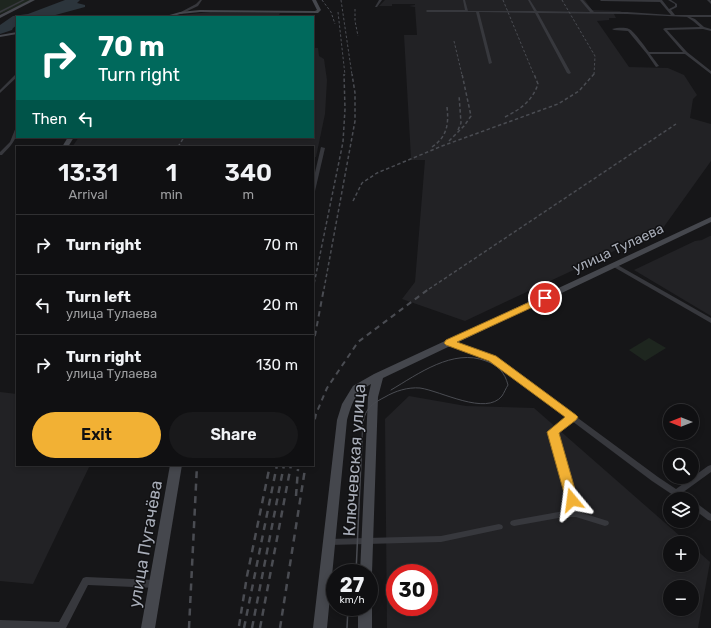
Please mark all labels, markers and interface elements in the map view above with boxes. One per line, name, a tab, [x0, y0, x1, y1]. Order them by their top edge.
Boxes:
text: 70 m	[98, 30, 165, 63]
icon: right	[32, 32, 84, 84]
text: Turn right	[98, 64, 180, 86]
icon: left	[75, 108, 97, 130]
text: Then	[32, 110, 67, 128]
text: 13:31	[58, 159, 118, 187]
text: 1	[166, 159, 177, 187]
text: 340	[225, 159, 272, 187]
text: Arrival	[69, 187, 108, 202]
text: min	[160, 187, 183, 202]
text: m	[243, 187, 254, 202]
street label: улица Тулаева	[570, 220, 666, 277]
icon: right	[32, 234, 54, 256]
text: Turn right	[66, 236, 141, 254]
text: 70 m	[264, 236, 298, 254]
pin	[528, 281, 562, 315]
icon: arrive	[534, 287, 556, 309]
text: Turn left	[66, 288, 131, 306]
icon: left	[32, 294, 54, 316]
text: 20 m	[263, 296, 298, 314]
text: улица Тулаева	[66, 306, 157, 321]
text: Turn right	[66, 348, 141, 366]
icon: right	[32, 354, 54, 376]
text: 130 m	[256, 356, 298, 374]
text: улица Тулаева	[66, 366, 157, 381]
street label: Ключевская улица	[339, 383, 369, 537]
north arrow	[663, 404, 699, 440]
map controls	[663, 404, 699, 616]
button: Exit	[32, 412, 161, 458]
button: Share	[169, 412, 298, 458]
button: search	[663, 448, 699, 484]
street label: улица Пугачёва	[124, 479, 166, 609]
position arrow	[551, 479, 593, 521]
button: layers	[663, 492, 699, 528]
button: +	[663, 536, 699, 572]
speed limit sign: 30	[386, 564, 438, 616]
text: 27	[340, 573, 364, 597]
button: −	[663, 580, 699, 616]
text: km/h	[340, 594, 364, 606]

